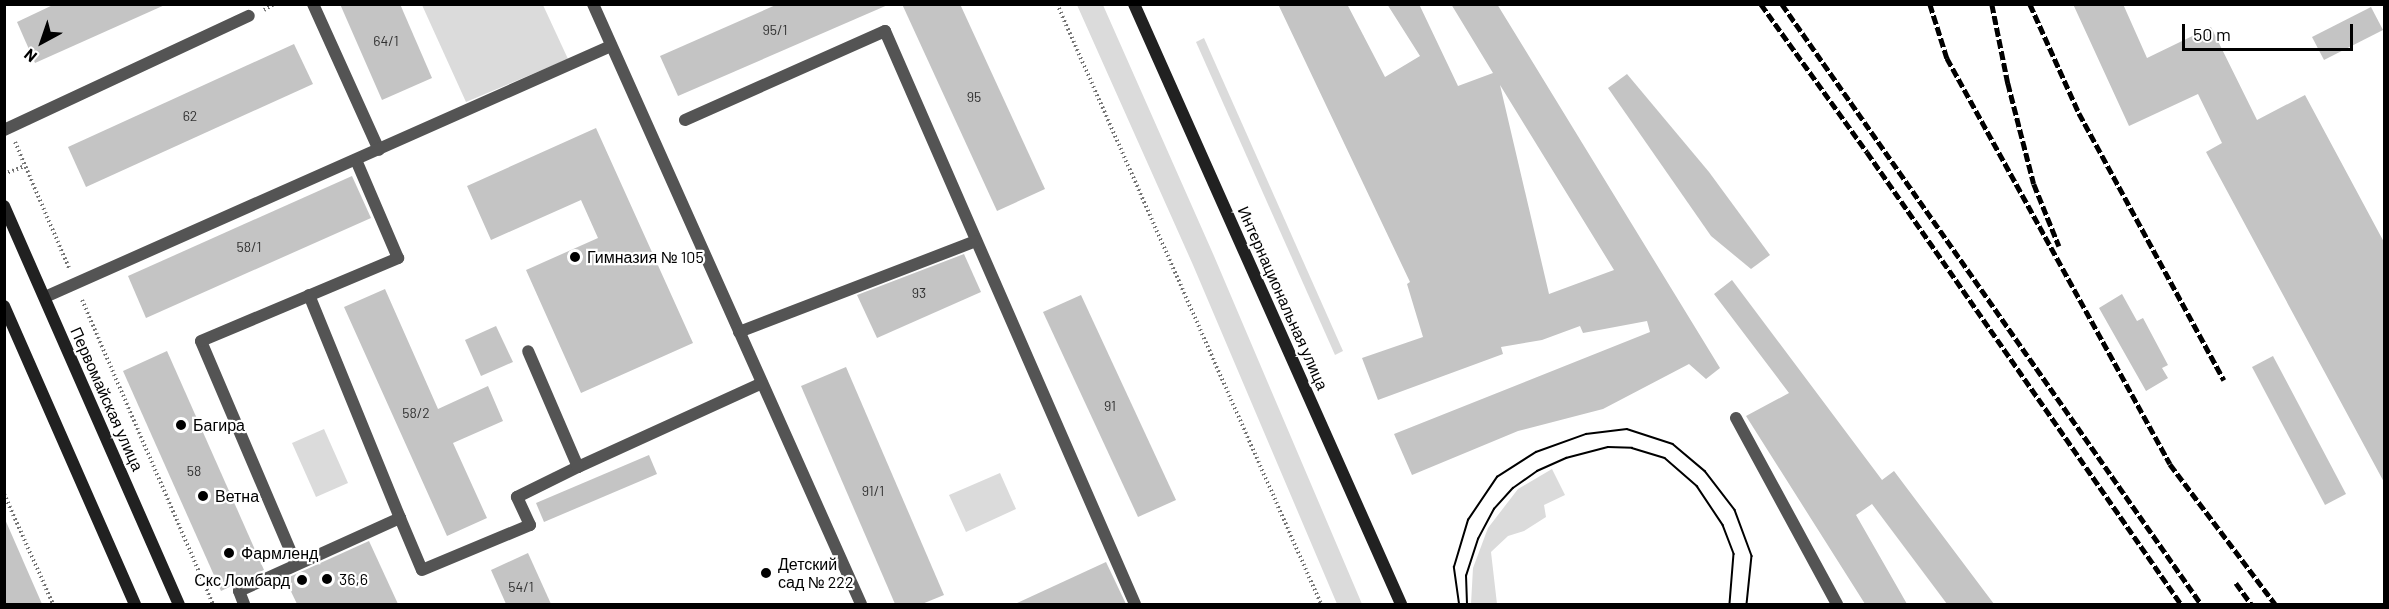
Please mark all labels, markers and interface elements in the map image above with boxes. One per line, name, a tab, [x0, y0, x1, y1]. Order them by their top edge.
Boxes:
north arrow	[12, 12, 72, 72]
scale bar	[2185, 12, 2356, 50]
house number: 95/1	[763, 22, 787, 38]
text: 50 m	[2193, 23, 2231, 45]
house number: 64/1	[373, 33, 399, 49]
text: N	[20, 45, 40, 67]
house number: 95	[967, 89, 981, 105]
house number: 62	[183, 108, 197, 124]
street label: Интернациональная улица	[1234, 203, 1332, 393]
house number: 58/1	[237, 239, 261, 255]
place label: Гимназия № 105	[587, 247, 704, 267]
marker: Гимназия № 105	[568, 250, 582, 264]
house number: 93	[912, 285, 926, 301]
street label: Первомайская улица	[67, 324, 147, 474]
house number: 91	[1104, 398, 1116, 414]
house number: 58/2	[402, 405, 430, 421]
place label: Багира	[193, 415, 245, 435]
marker: Багира	[174, 418, 188, 432]
house number: 58	[187, 463, 201, 479]
house number: 91/1	[862, 483, 884, 499]
place label: Ветна	[215, 486, 259, 506]
marker: Ветна	[196, 489, 210, 503]
place label: Фармленд	[241, 543, 318, 563]
marker: Фармленд	[222, 546, 236, 560]
place label: Детский сад № 222	[778, 554, 854, 592]
marker: Детский сад № 222	[759, 566, 773, 580]
place label: 36,6	[339, 569, 368, 589]
place label: Скс Ломбард	[194, 570, 290, 590]
marker: 36,6	[320, 572, 334, 586]
marker: Скс Ломбард	[295, 573, 309, 587]
house number: 54/1	[508, 579, 534, 595]

